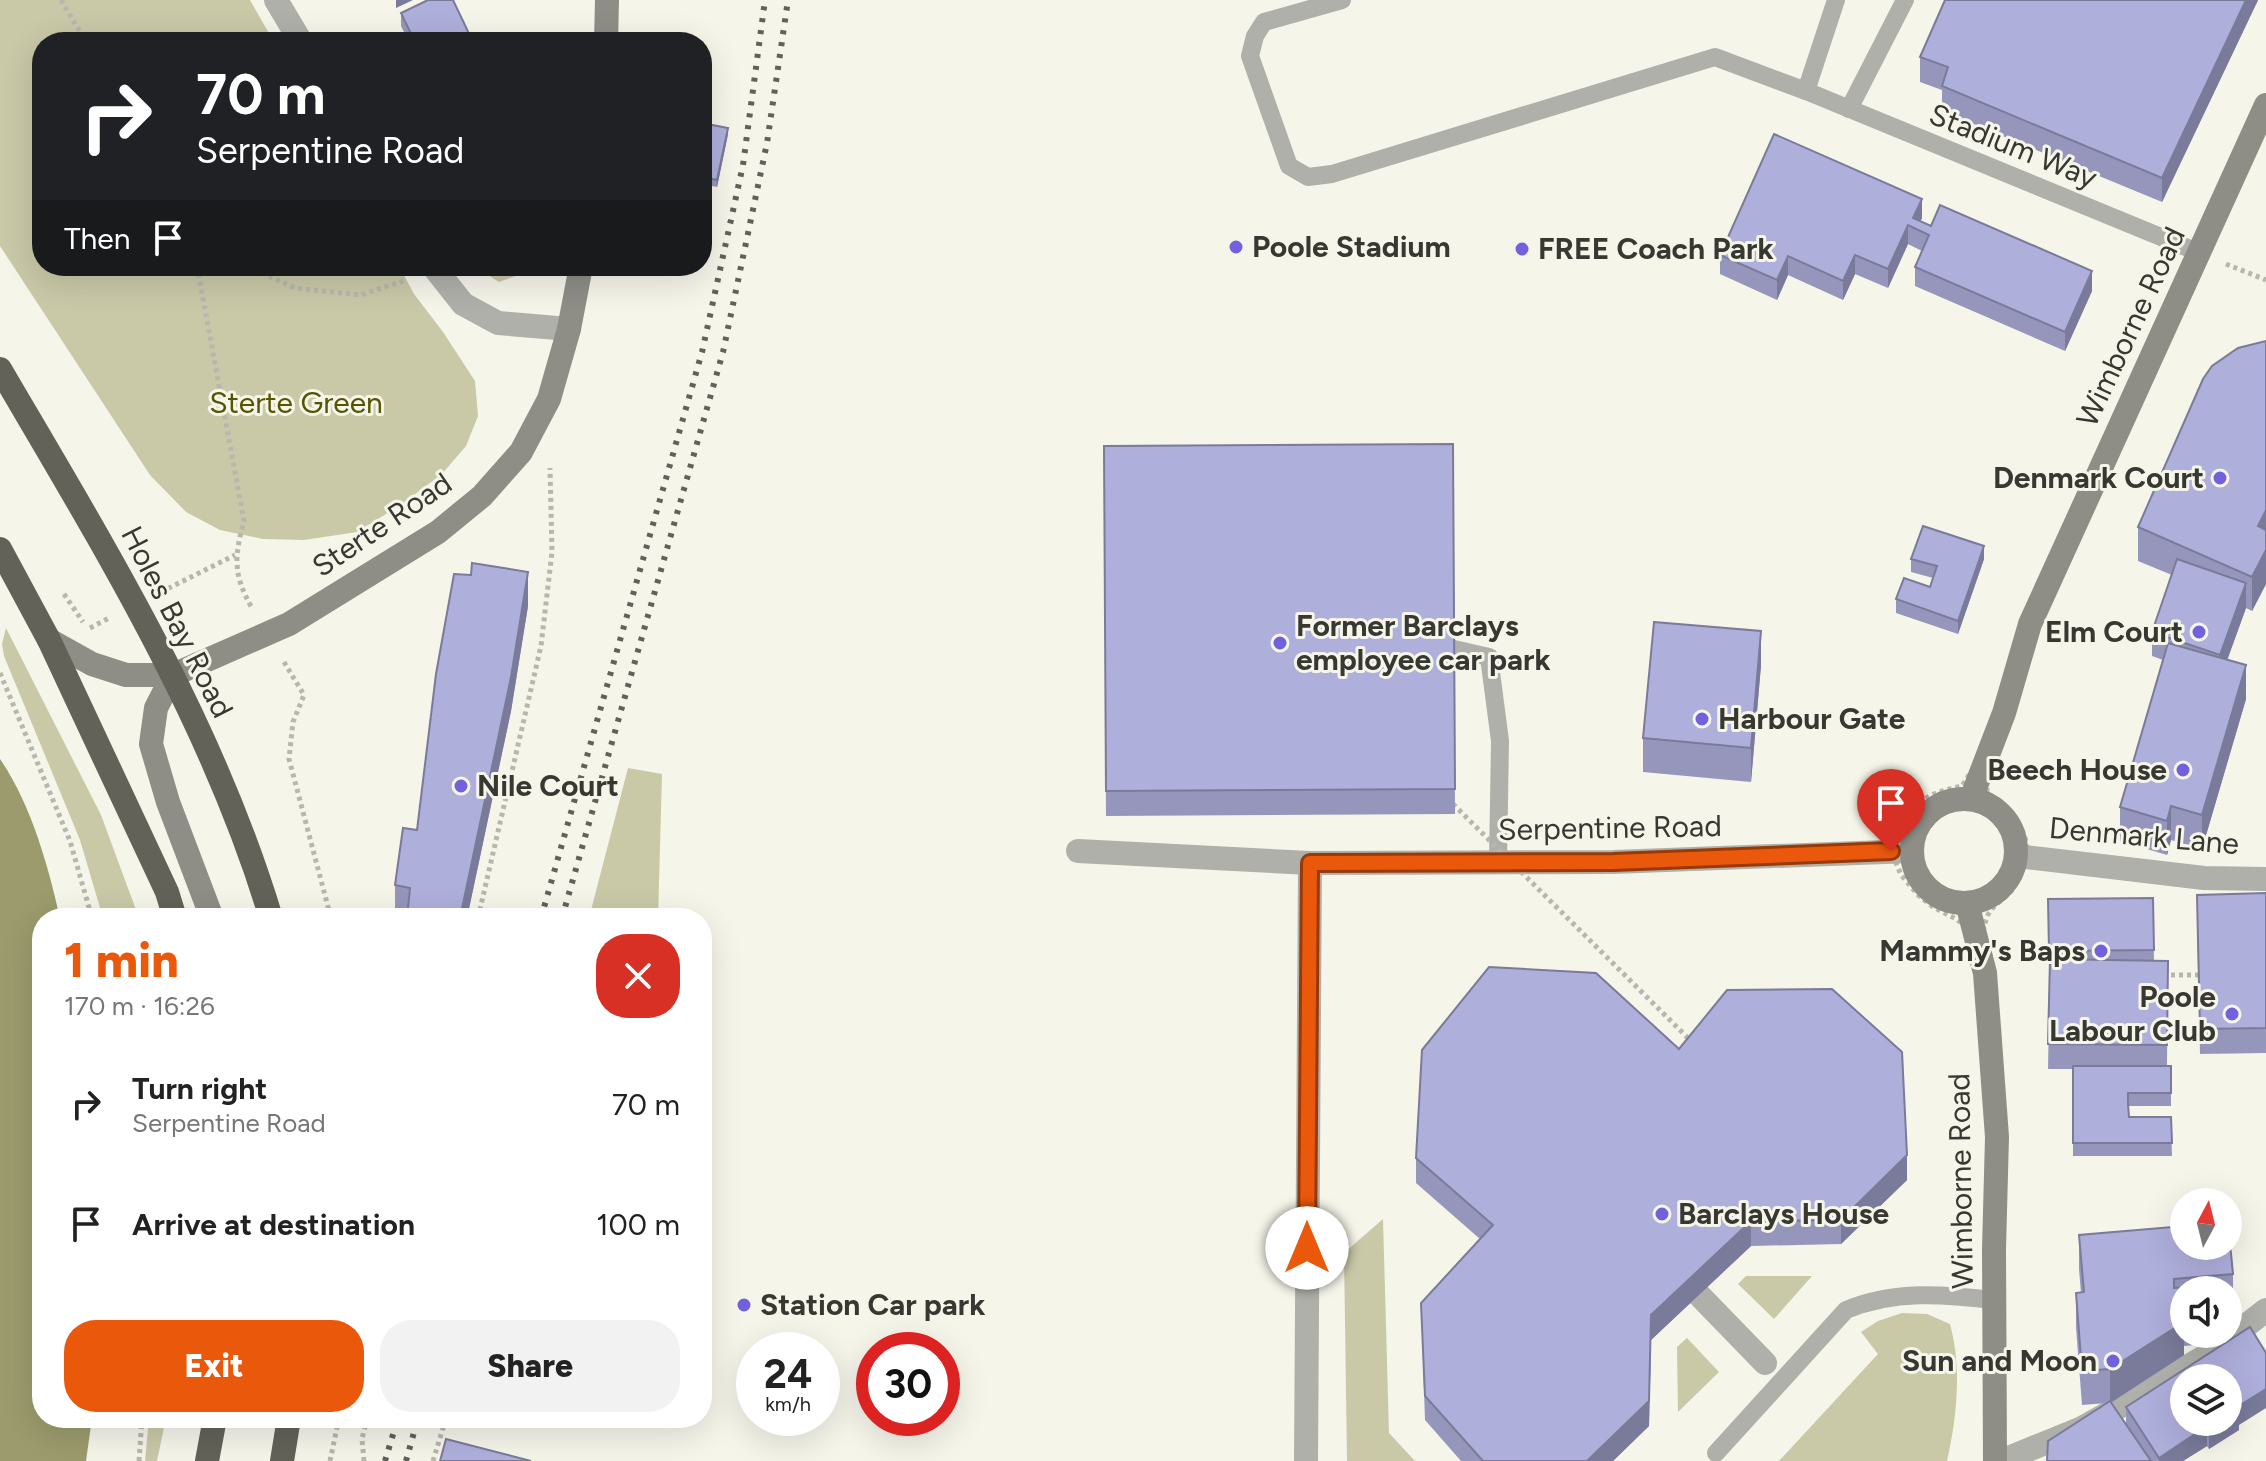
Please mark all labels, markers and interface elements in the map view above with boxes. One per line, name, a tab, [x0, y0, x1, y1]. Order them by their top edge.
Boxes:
text: 70 m	[196, 61, 326, 128]
icon: right	[64, 64, 168, 168]
street label: Stadium Way	[1924, 95, 2103, 196]
text: Serpentine Road	[196, 129, 464, 172]
icon: arrive	[146, 216, 190, 260]
text: Then	[64, 220, 130, 257]
street label: Wimborne Road	[2068, 221, 2193, 432]
place label: Poole Stadium	[1252, 228, 1451, 265]
place label: FREE Coach Park	[1538, 230, 1774, 267]
marker: Poole Stadium	[1227, 238, 1245, 256]
marker: FREE Coach Park	[1513, 240, 1531, 258]
park label: Sterte Green	[209, 384, 383, 421]
place label: Denmark Court	[1993, 459, 2204, 496]
street label: Sterte Road	[305, 464, 459, 585]
marker: Denmark Court	[2211, 469, 2229, 487]
street label: Holes Bay Road	[113, 520, 242, 724]
place label: Former Barclays employee car park	[1296, 607, 1551, 678]
place label: Elm Court	[2045, 613, 2183, 650]
marker: Elm Court	[2190, 623, 2208, 641]
marker: Former Barclays employee car park	[1271, 634, 1289, 652]
place label: Harbour Gate	[1718, 700, 1906, 737]
marker: Harbour Gate	[1693, 710, 1711, 728]
place label: Beech House	[1987, 751, 2167, 788]
marker: Beech House	[2174, 761, 2192, 779]
place label: Nile Court	[477, 767, 619, 804]
pin	[1857, 769, 1925, 851]
marker: Nile Court	[452, 777, 470, 795]
icon: arrive	[1869, 781, 1913, 825]
street label: Serpentine Road	[1498, 807, 1722, 848]
street label: Denmark Lane	[2047, 809, 2241, 862]
text: 1 min	[64, 931, 179, 989]
place label: Mammy's Baps	[1879, 932, 2085, 969]
button: close	[596, 934, 680, 1018]
marker: Mammy's Baps	[2092, 942, 2110, 960]
place label: Poole Labour Club	[2049, 978, 2216, 1049]
text: 170 m · 16:26	[64, 990, 215, 1022]
marker: Poole Labour Club	[2223, 1005, 2241, 1023]
text: Turn right	[132, 1070, 267, 1107]
street label: Wimborne Road	[1940, 1073, 1981, 1289]
icon: right	[64, 1082, 108, 1126]
text: 70 m	[612, 1086, 680, 1123]
text: Serpentine Road	[132, 1107, 326, 1139]
north arrow	[2170, 1188, 2242, 1260]
map controls	[2170, 1188, 2242, 1436]
place label: Barclays House	[1678, 1195, 1889, 1232]
icon: arrive	[64, 1202, 108, 1246]
marker: Barclays House	[1653, 1205, 1671, 1223]
text: Arrive at destination	[132, 1206, 415, 1243]
text: 100 m	[596, 1206, 680, 1243]
position arrow	[1265, 1206, 1349, 1290]
button: sound	[2170, 1276, 2242, 1348]
place label: Station Car park	[760, 1286, 985, 1323]
marker: Station Car park	[735, 1296, 753, 1314]
button: Exit	[64, 1320, 364, 1412]
button: Share	[380, 1320, 680, 1412]
speed limit sign: 30	[856, 1332, 960, 1436]
place label: Sun and Moon	[1902, 1342, 2097, 1379]
text: 24	[764, 1350, 812, 1398]
marker: Sun and Moon	[2104, 1352, 2122, 1370]
button: layers	[2170, 1364, 2242, 1436]
text: km/h	[765, 1392, 811, 1416]

